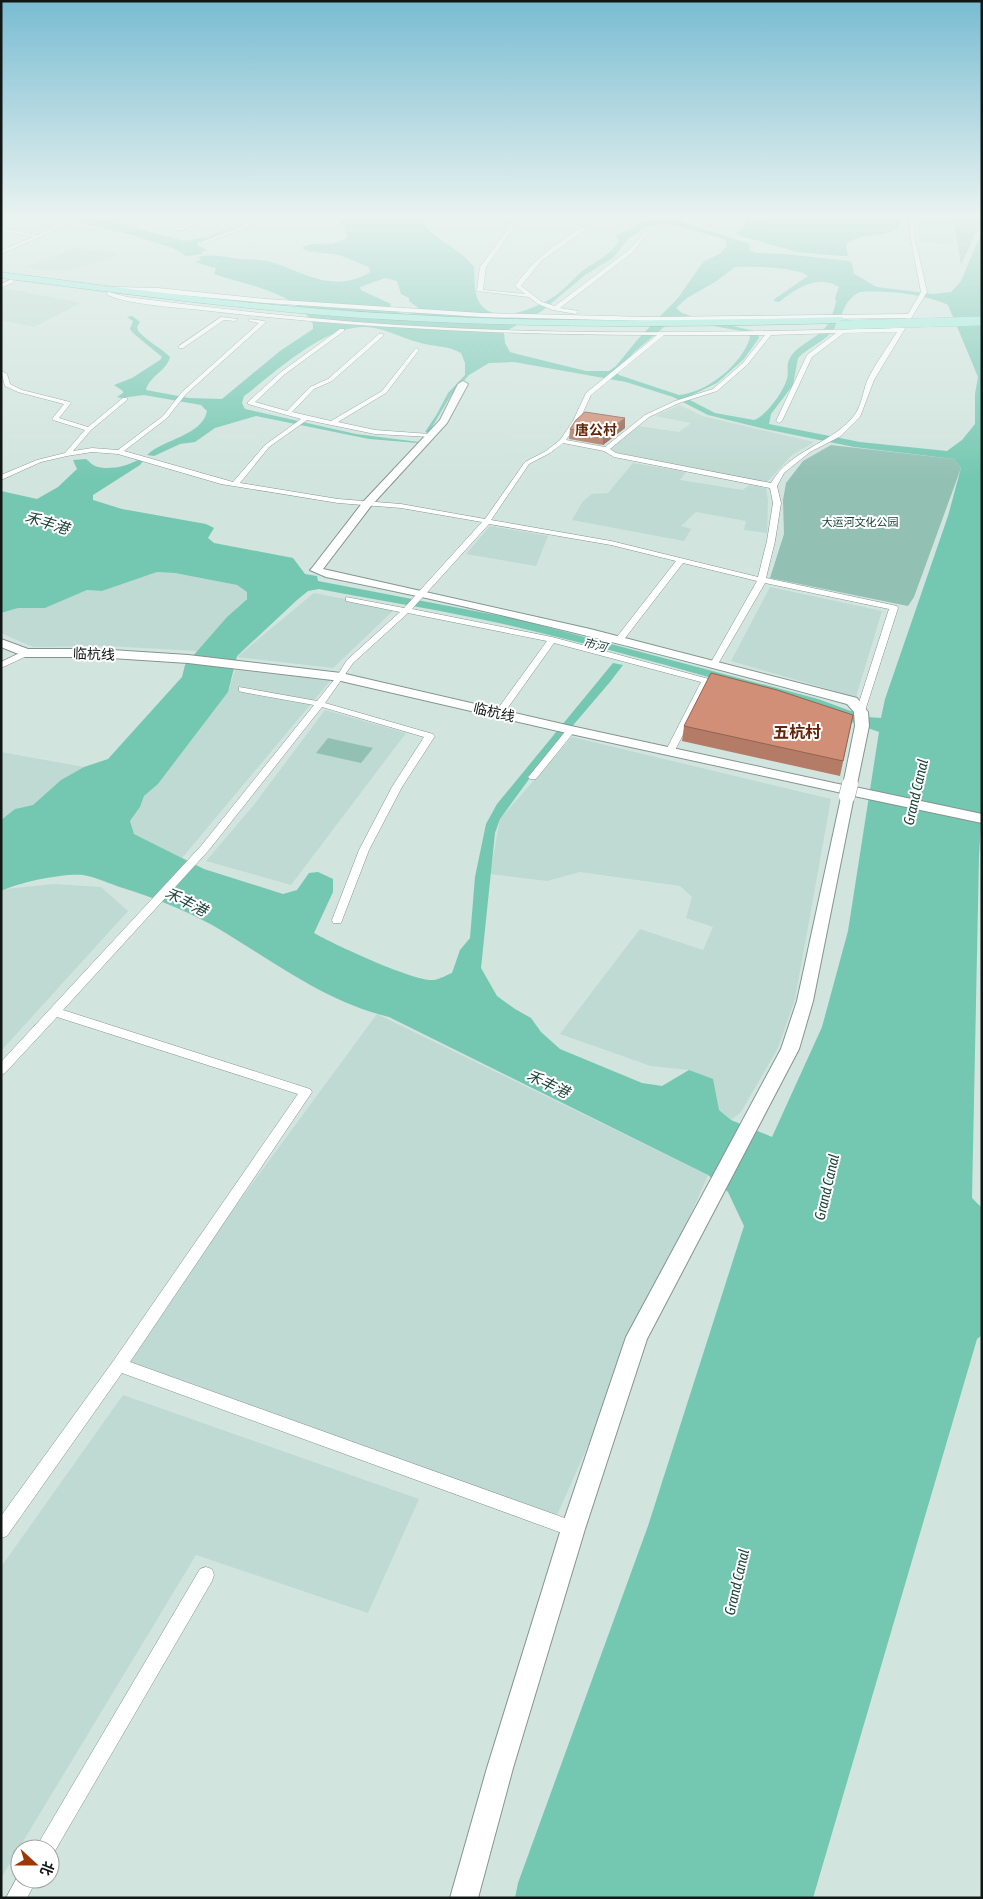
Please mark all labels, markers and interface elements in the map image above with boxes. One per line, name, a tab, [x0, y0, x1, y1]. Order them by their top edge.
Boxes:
district label: 唐公村	[575, 422, 617, 438]
water label: 禾丰港	[23, 508, 73, 538]
park label: 大运河文化公园	[822, 516, 899, 528]
water label: 市河	[582, 635, 610, 655]
street label: 临杭线	[73, 645, 115, 663]
street label: 临杭线	[472, 699, 516, 725]
district label: 五杭村	[773, 723, 821, 741]
water label: Grand Canal	[900, 757, 931, 827]
water label: 禾丰港	[162, 884, 212, 920]
water label: 禾丰港	[524, 1066, 574, 1102]
water label: Grand Canal	[811, 1152, 842, 1222]
water label: Grand Canal	[721, 1547, 752, 1617]
north arrow	[10, 1839, 60, 1889]
text: 北	[37, 1859, 57, 1878]

